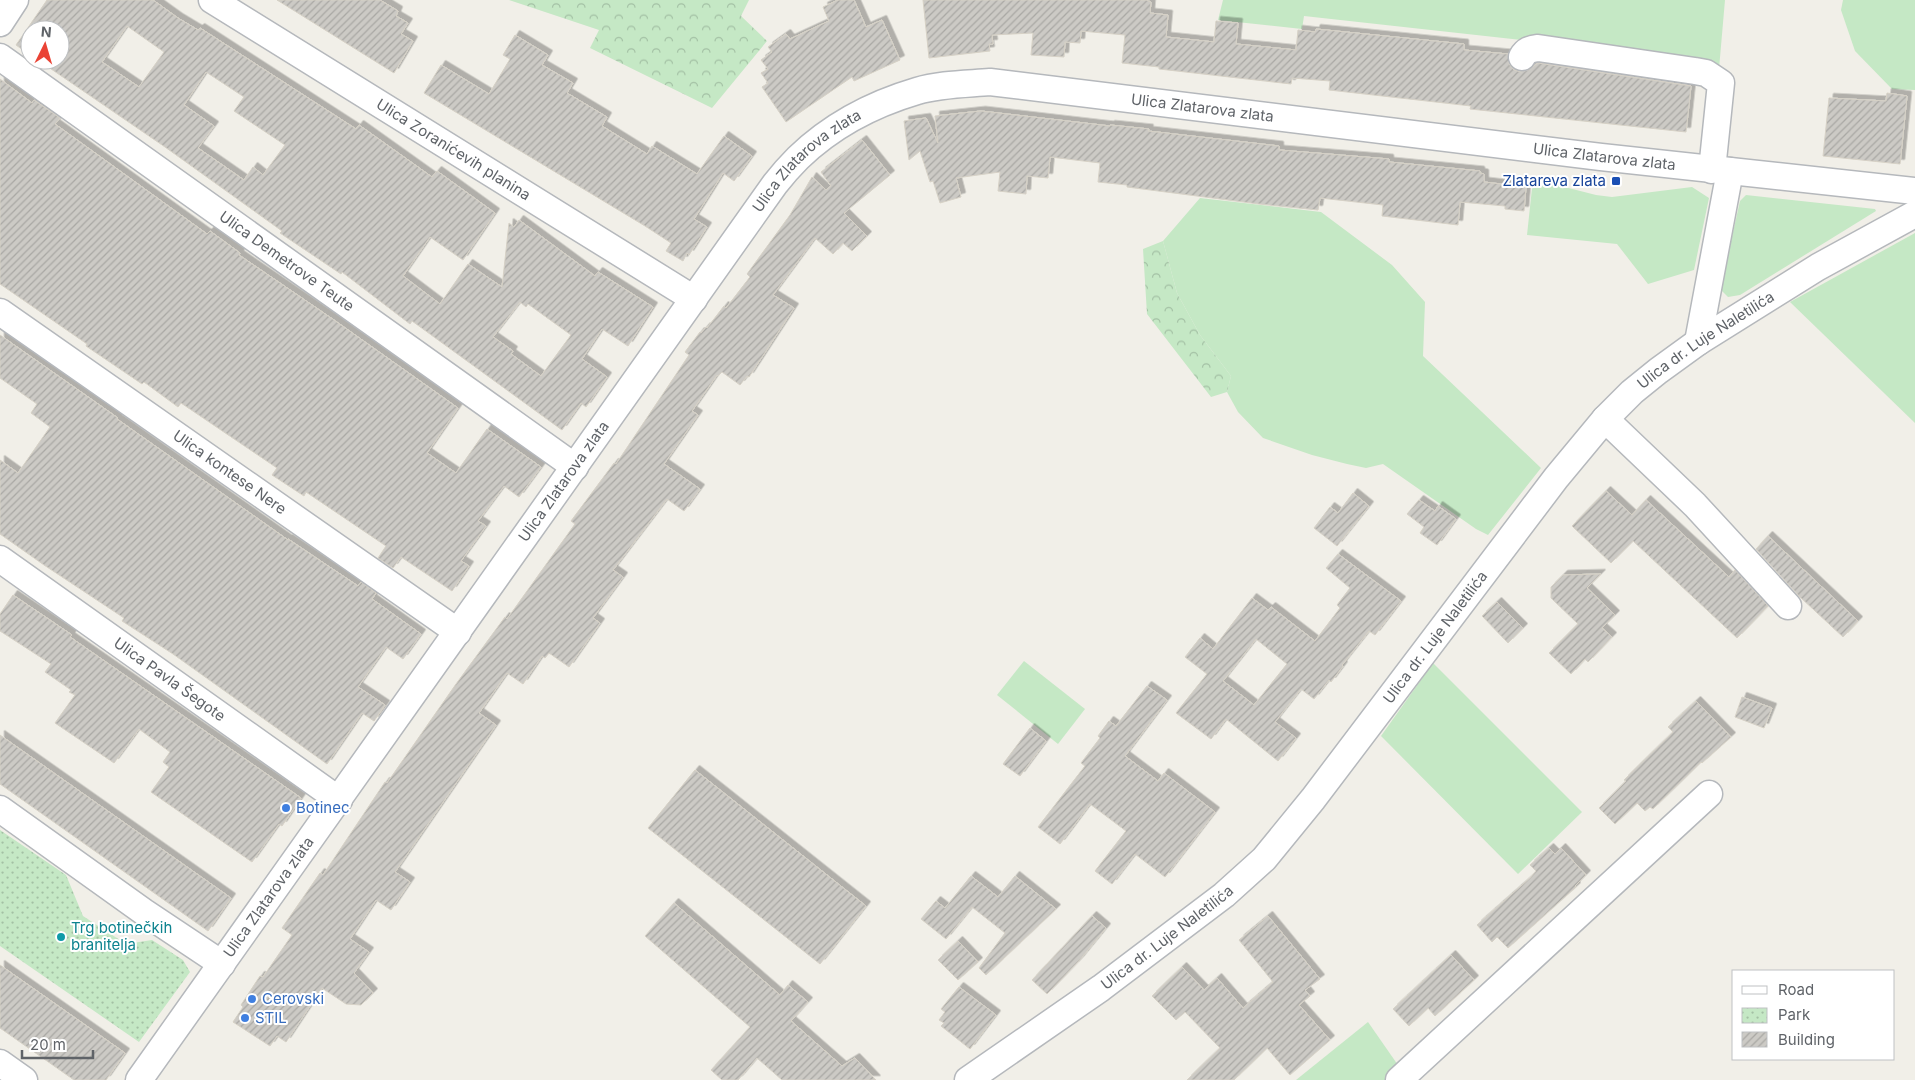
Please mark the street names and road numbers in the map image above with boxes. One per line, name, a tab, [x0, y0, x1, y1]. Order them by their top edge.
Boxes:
street label: Ulica Zlatarova zlata	[1130, 89, 1275, 126]
street label: Ulica Zoranićevih planina	[373, 94, 534, 204]
street label: Ulica Zlatarova zlata	[748, 105, 864, 216]
street label: Ulica Zlatarova zlata	[1532, 139, 1677, 174]
street label: Ulica Demetrove Teute	[216, 206, 358, 315]
street label: Ulica dr. Luje Naletilića	[1633, 287, 1778, 393]
street label: Ulica Zlatarova zlata	[514, 417, 613, 545]
street label: Ulica kontese Nere	[169, 426, 290, 518]
street label: Ulica dr. Luje Naletilića	[1379, 567, 1491, 707]
street label: Ulica Pavla Šegote	[110, 633, 229, 725]
street label: Ulica Zlatarova zlata	[219, 833, 318, 961]
street label: Ulica dr. Luje Naletilića	[1097, 881, 1237, 994]

